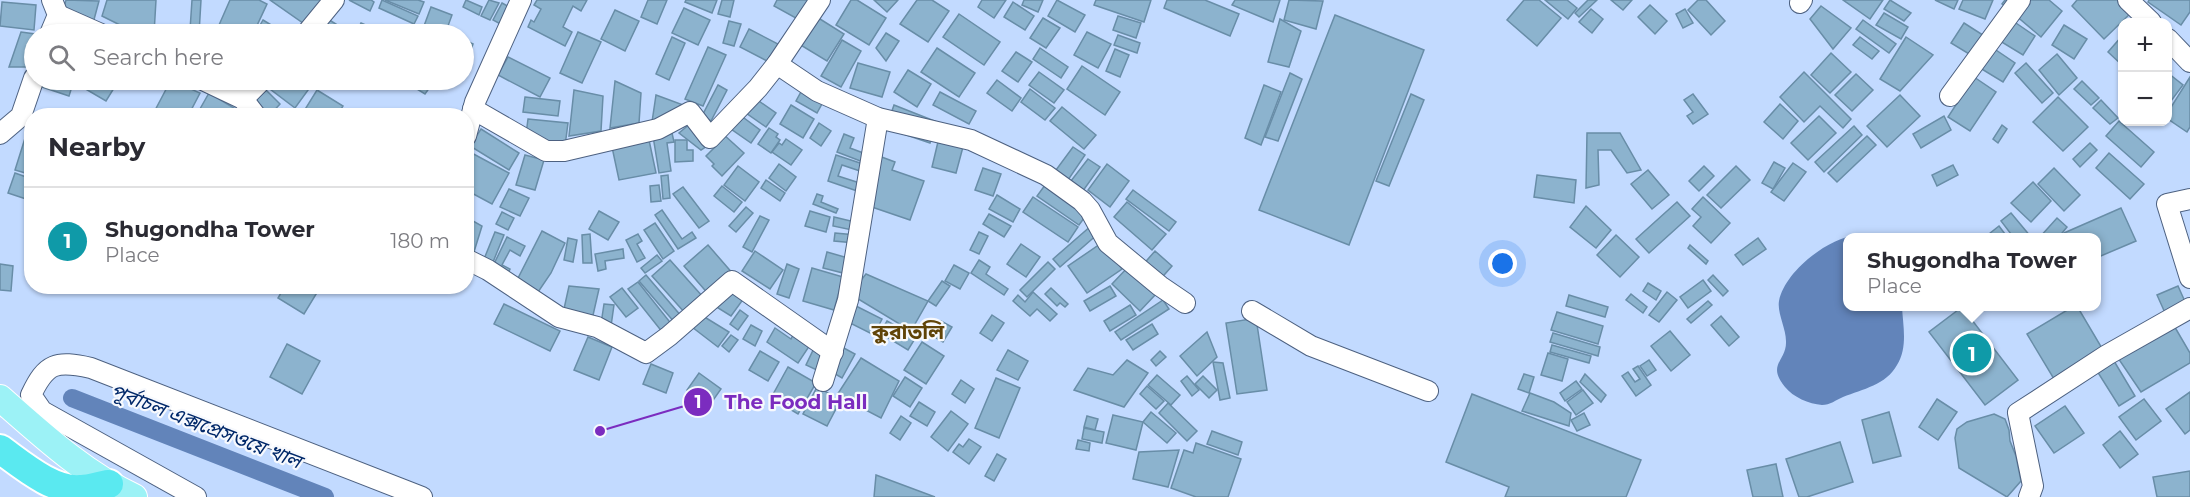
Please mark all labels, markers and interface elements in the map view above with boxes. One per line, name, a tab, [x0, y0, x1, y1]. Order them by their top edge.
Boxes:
map controls	[2118, 18, 2172, 126]
button: +	[2118, 18, 2172, 72]
search box	[24, 24, 474, 90]
icon: search	[45, 41, 78, 74]
text: Search here	[93, 44, 224, 71]
button: −	[2118, 72, 2172, 126]
text: Nearby	[48, 131, 145, 163]
text: Shugondha Tower	[105, 216, 315, 243]
text: 1	[64, 229, 71, 253]
text: 180 m	[390, 229, 450, 253]
popup	[1843, 233, 2101, 311]
text: Place	[105, 243, 160, 267]
text: Shugondha Tower	[1867, 247, 2077, 274]
your location	[1488, 249, 1517, 278]
text: Place	[1867, 274, 1922, 298]
district label: কুরাতলি	[871, 319, 945, 344]
pin: 1	[1952, 330, 1992, 376]
water label: পূর্বাচল এক্সপ্রেসওয়ে খাল	[107, 379, 308, 475]
callout: The Food Hall	[683, 383, 880, 421]
text: The Food Hall	[724, 390, 868, 414]
text: 1	[694, 391, 702, 413]

